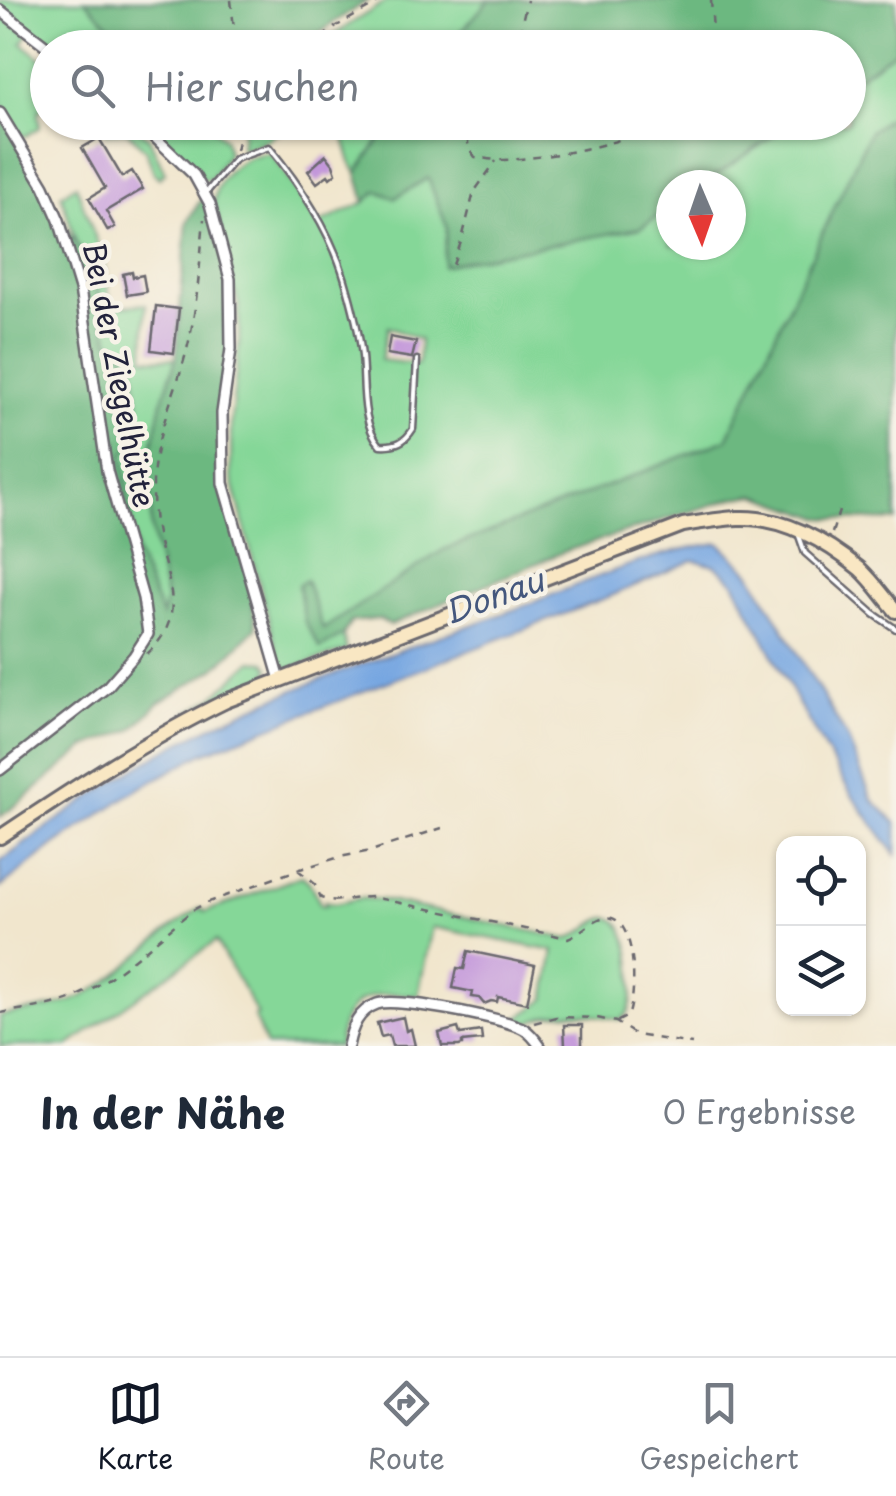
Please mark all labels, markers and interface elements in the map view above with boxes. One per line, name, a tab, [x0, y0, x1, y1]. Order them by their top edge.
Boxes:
search box	[30, 30, 866, 140]
text: Hier suchen	[145, 57, 359, 114]
icon: search	[65, 58, 120, 113]
north arrow	[656, 170, 746, 260]
street label: Bei der Ziegelhütte	[73, 238, 168, 511]
water label: Donau	[437, 554, 552, 635]
map controls	[776, 836, 866, 1016]
button: locate	[776, 836, 866, 926]
button: layers	[776, 926, 866, 1016]
text: In der Nähe	[40, 1080, 285, 1143]
text: 0 Ergebnisse	[663, 1087, 856, 1135]
tab: Karte	[97, 1376, 173, 1479]
tab: Route	[368, 1376, 445, 1479]
tab: Gespeichert	[639, 1376, 799, 1479]

